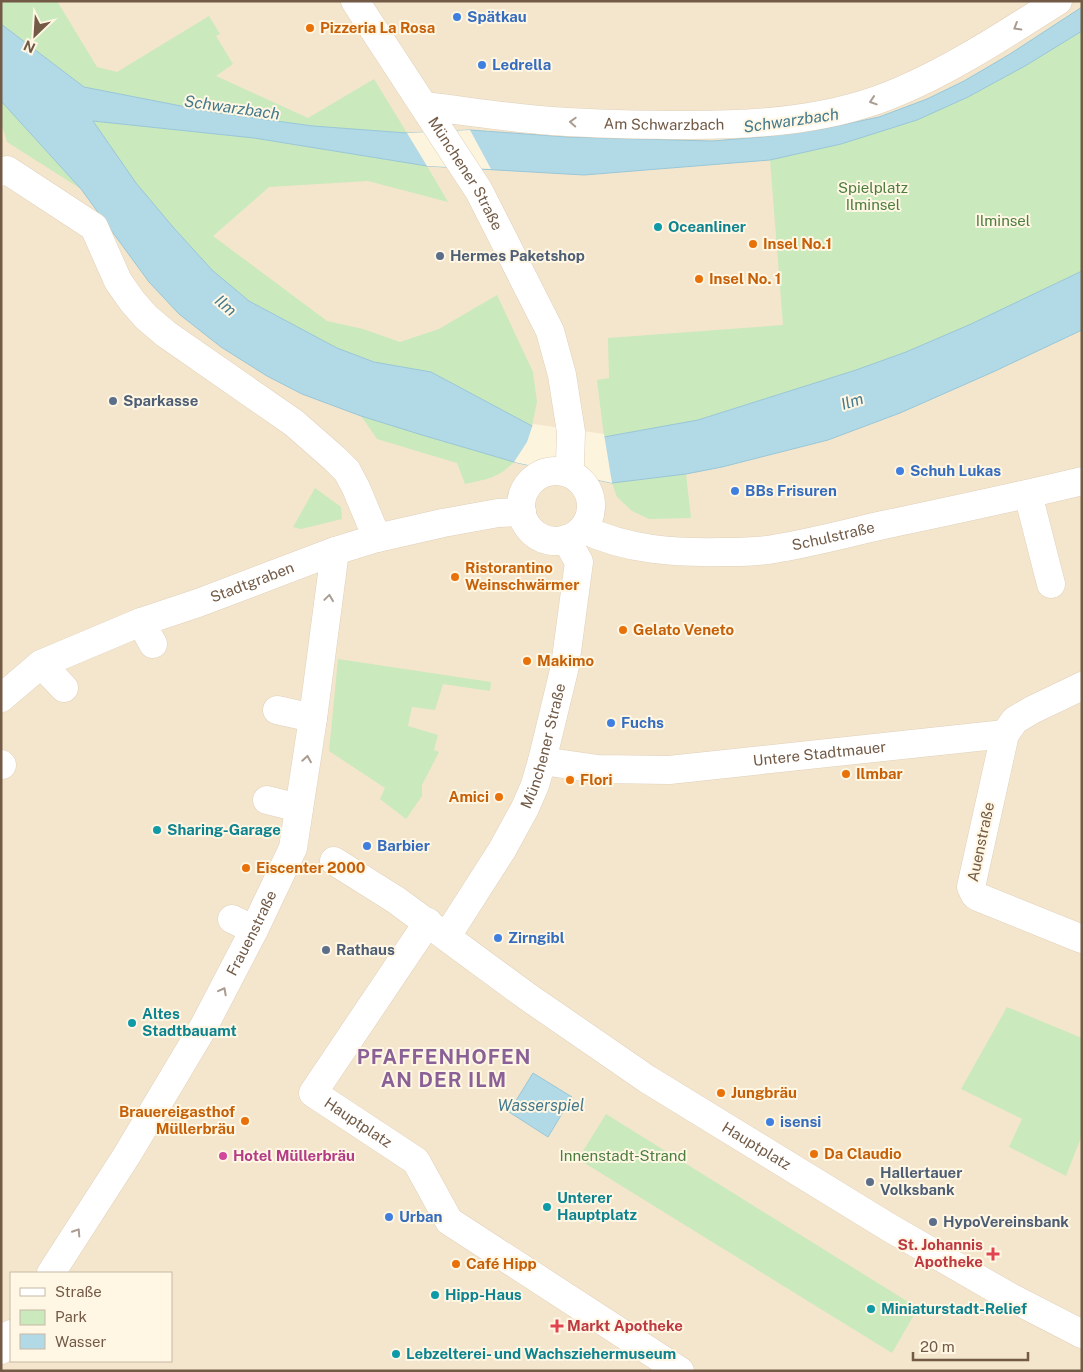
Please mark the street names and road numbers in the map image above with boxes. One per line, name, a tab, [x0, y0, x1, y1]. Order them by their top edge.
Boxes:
street label: Münchener Straße	[425, 114, 506, 233]
street label: Am Schwarzbach	[603, 115, 725, 133]
street label: Schulstraße	[790, 518, 876, 553]
street label: Stadtgraben	[208, 558, 296, 606]
street label: Münchener Straße	[517, 681, 569, 811]
street label: Untere Stadtmauer	[752, 738, 887, 769]
street label: Auenstraße	[964, 801, 997, 883]
street label: Frauenstraße	[223, 888, 280, 978]
street label: Hauptplatz	[321, 1094, 395, 1151]
street label: Hauptplatz	[719, 1118, 794, 1173]

